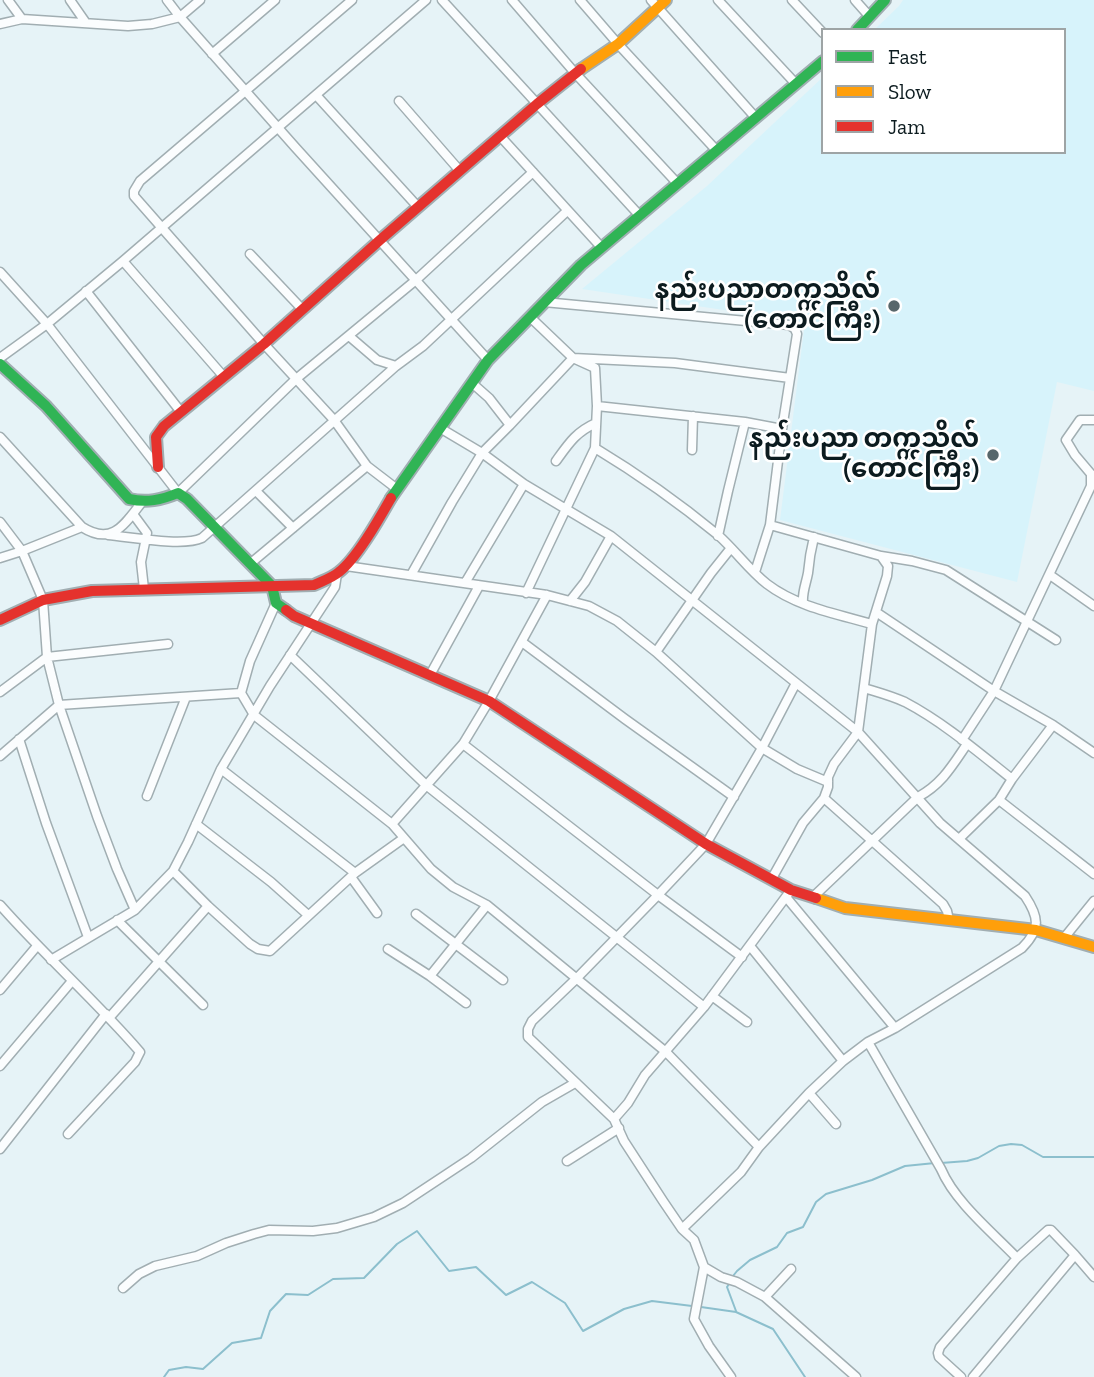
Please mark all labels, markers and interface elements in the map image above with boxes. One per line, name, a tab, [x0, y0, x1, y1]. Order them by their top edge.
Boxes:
legend	[821, 28, 1066, 154]
text: Fast	[888, 44, 927, 69]
text: Slow	[888, 79, 931, 104]
text: Jam	[888, 114, 925, 139]
place label: နည်းပညာတက္ကသိုလ် (တောင်ကြီး)	[655, 275, 880, 336]
marker: နည်းပညာတက္ကသိုလ် (တောင်ကြီး)	[886, 298, 902, 314]
place label: နည်းပညာ တက္ကသိုလ် (တောင်ကြီး)	[749, 424, 979, 486]
marker: နည်းပညာ တက္ကသိုလ် (တောင်ကြီး)	[985, 447, 1001, 463]

